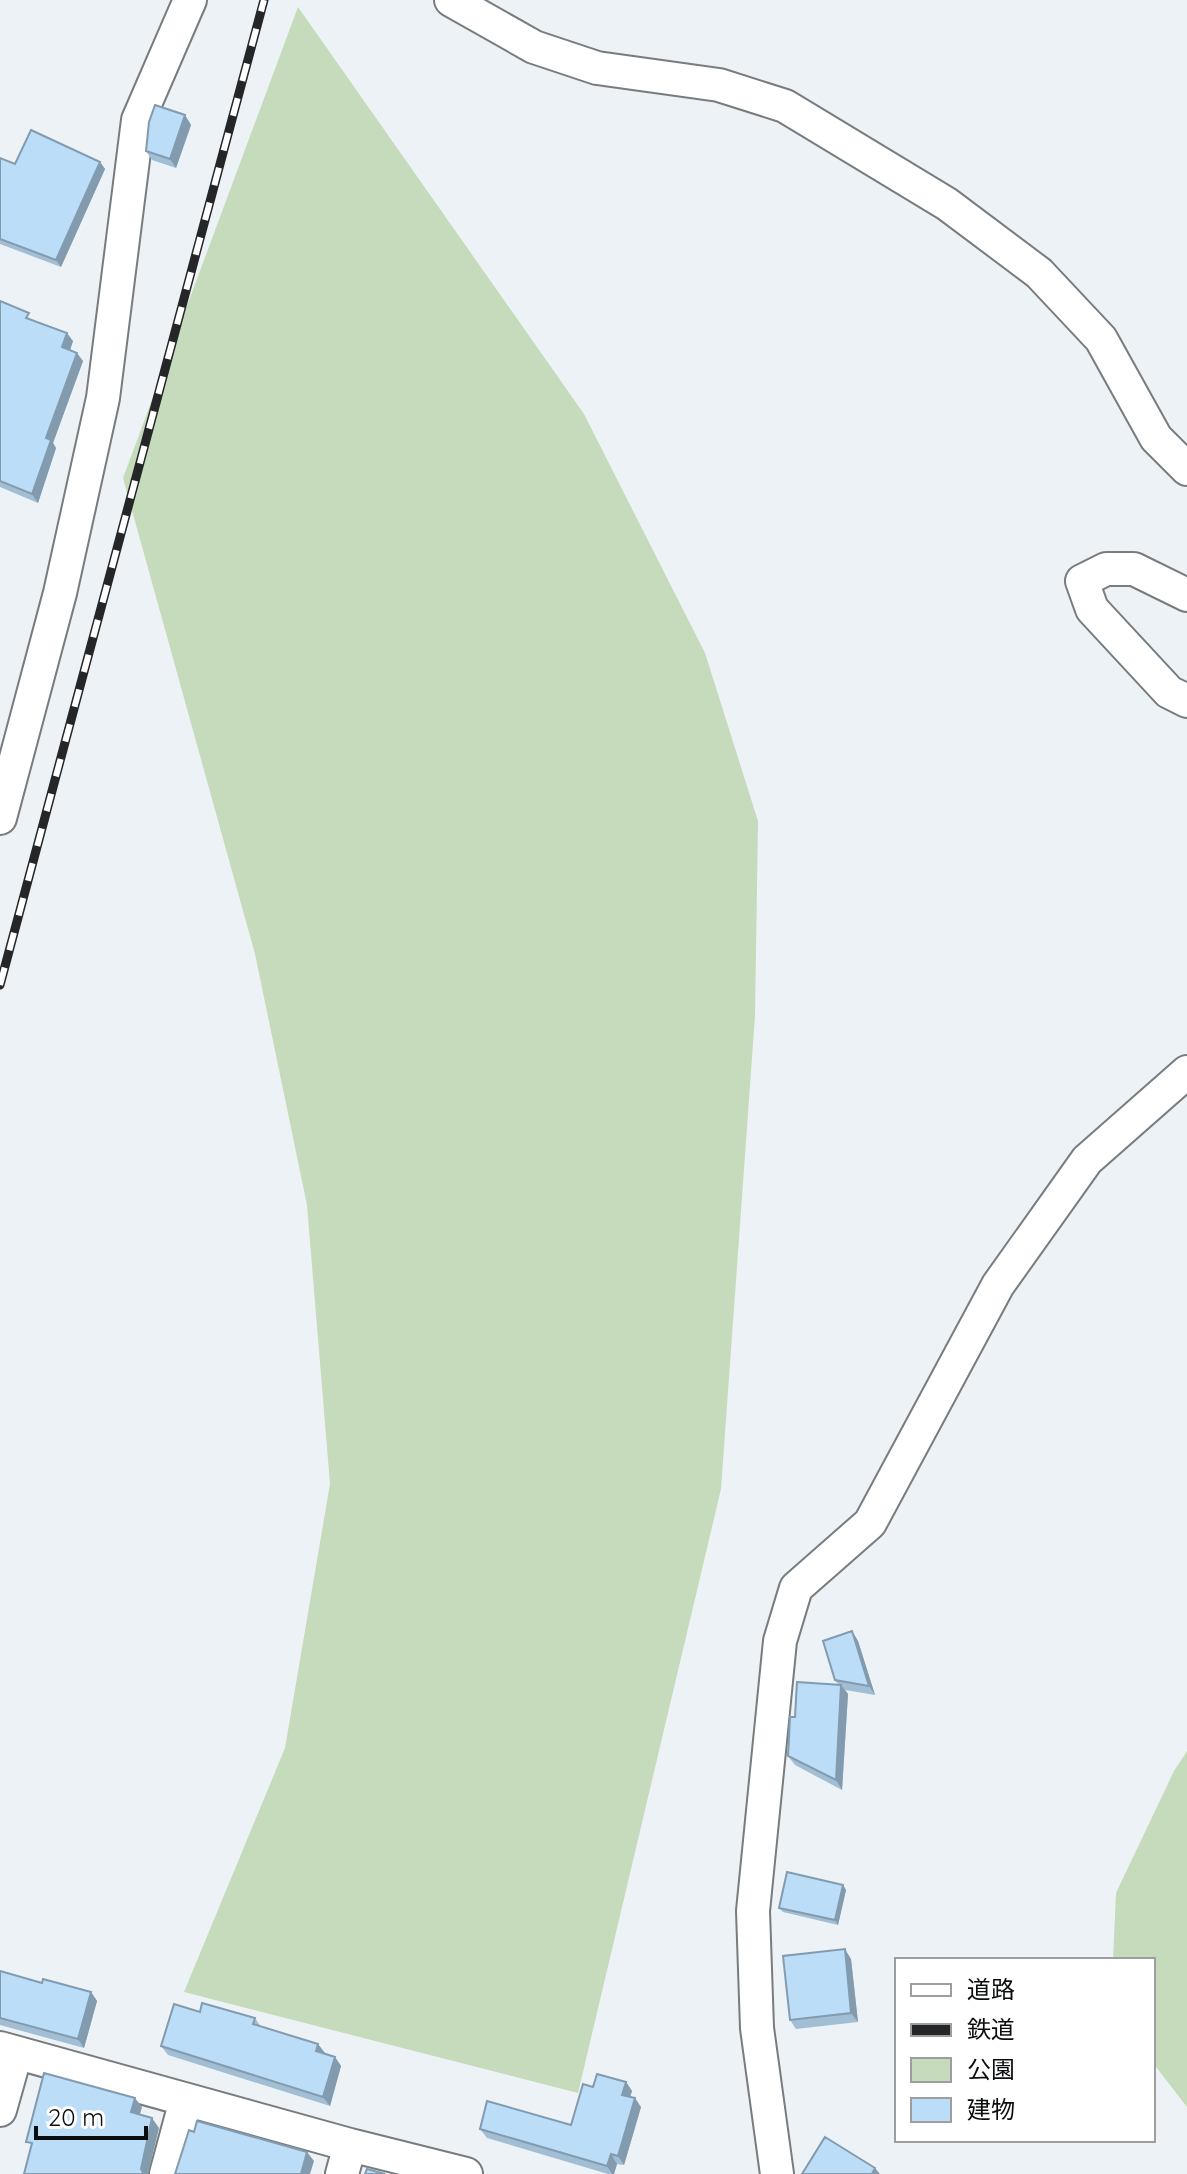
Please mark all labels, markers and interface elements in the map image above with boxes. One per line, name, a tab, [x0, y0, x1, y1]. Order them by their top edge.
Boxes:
legend	[895, 1958, 1155, 2142]
text: 道路	[967, 1974, 1015, 2004]
text: 鉄道	[967, 2014, 1015, 2044]
text: 公園	[967, 2054, 1015, 2084]
scale bar	[36, 2090, 146, 2140]
text: 建物	[967, 2094, 1015, 2124]
text: 20 m	[48, 2102, 104, 2132]

